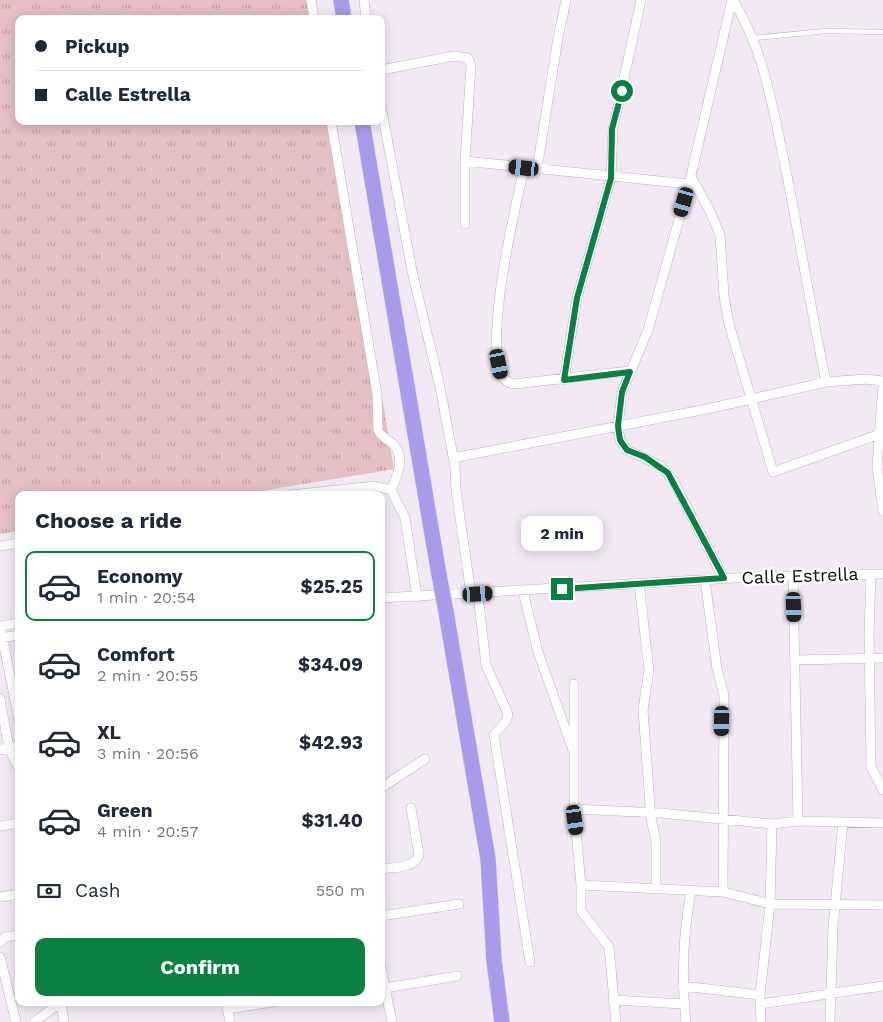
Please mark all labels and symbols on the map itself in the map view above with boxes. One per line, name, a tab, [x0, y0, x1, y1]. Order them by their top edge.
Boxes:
route start	[611, 80, 633, 102]
car	[508, 159, 539, 177]
car	[672, 186, 695, 218]
car	[488, 348, 509, 380]
callout: 2 min	[521, 516, 603, 552]
street label: Calle Estrella	[741, 563, 859, 588]
route end	[551, 578, 573, 600]
car	[462, 586, 493, 602]
car	[785, 592, 802, 622]
car	[714, 706, 729, 736]
car	[565, 804, 584, 836]

